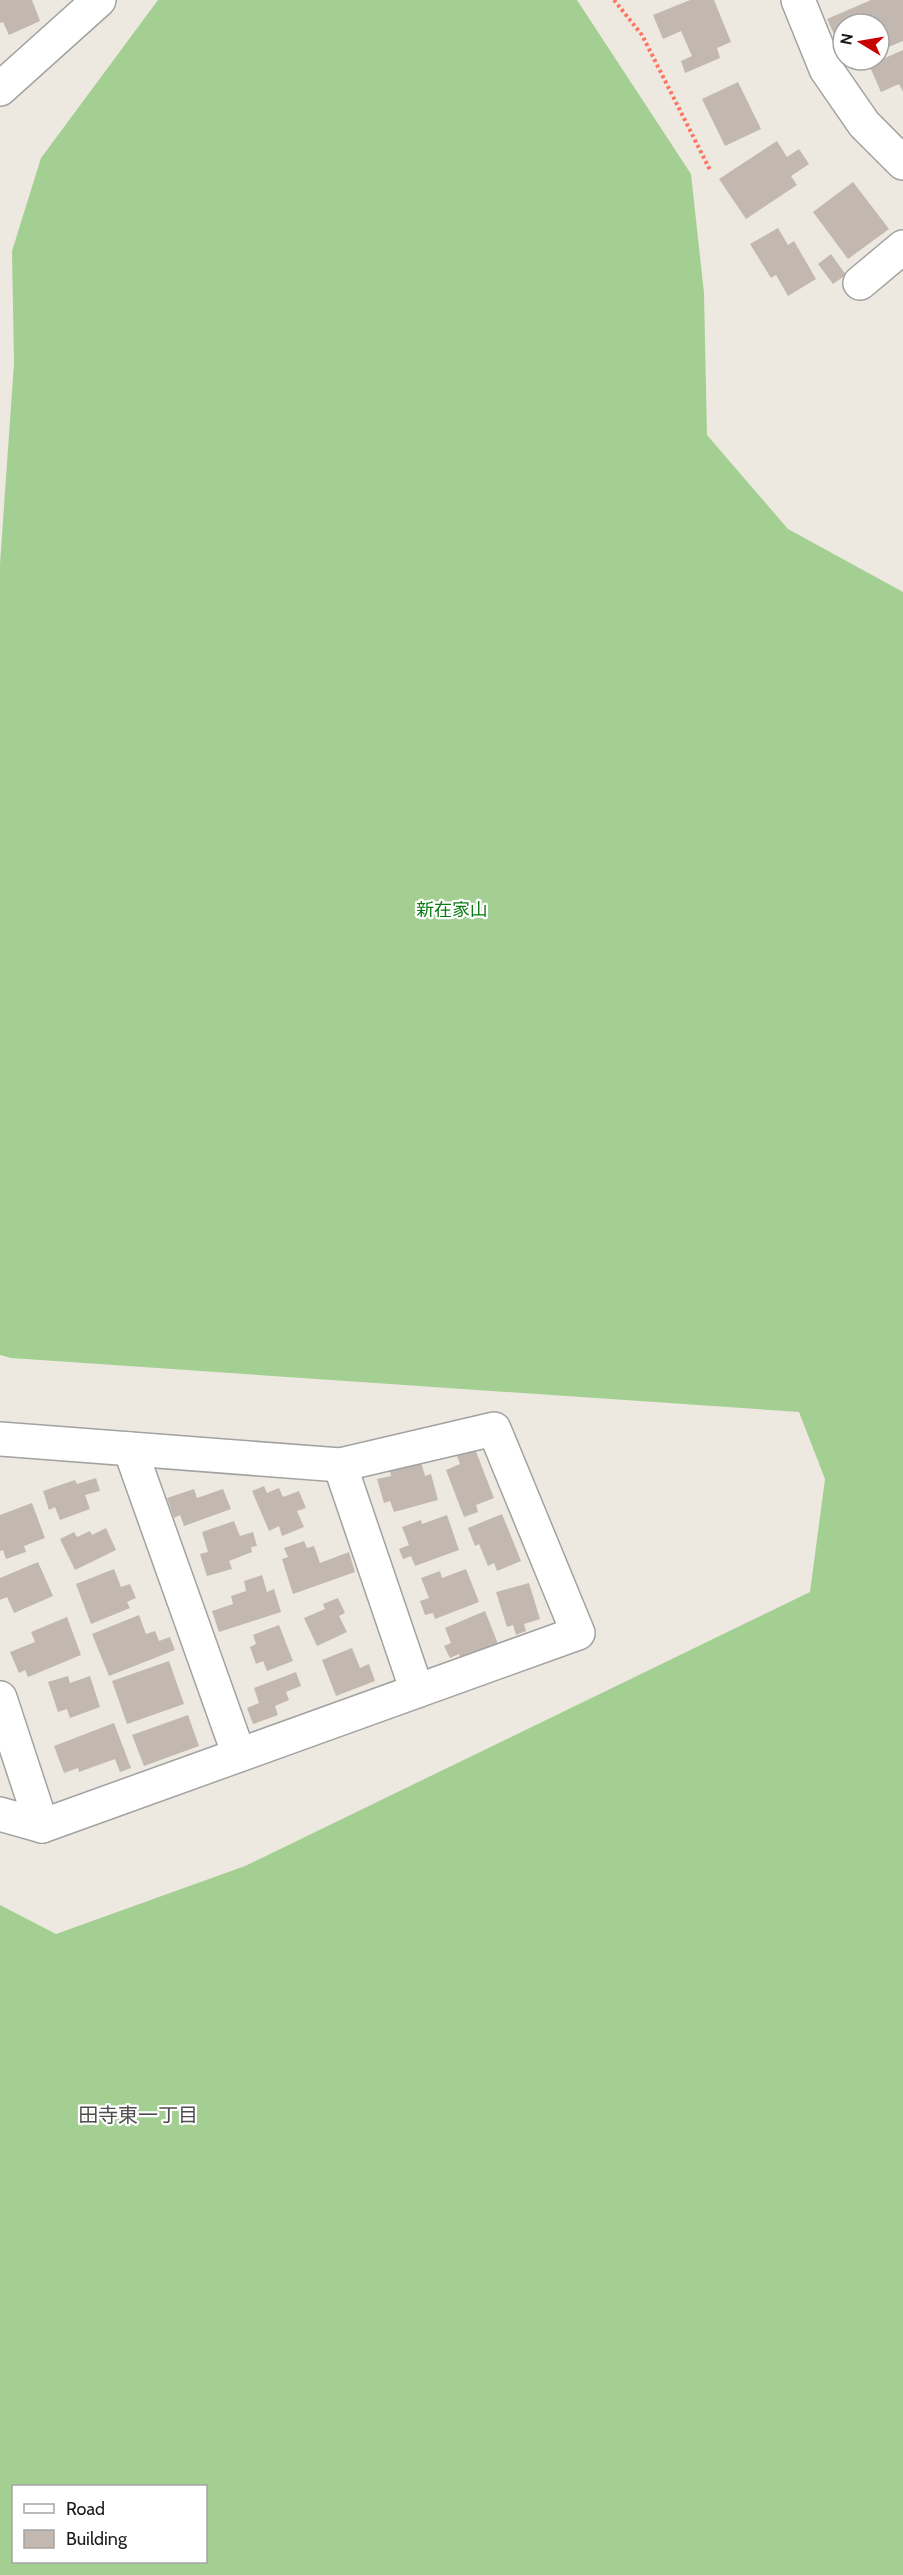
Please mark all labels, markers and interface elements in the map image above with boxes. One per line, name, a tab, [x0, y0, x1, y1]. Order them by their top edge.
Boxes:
north arrow	[831, 12, 891, 72]
text: N	[836, 32, 857, 47]
park label: 新在家山	[416, 899, 488, 921]
district label: 田寺東一丁目	[78, 2103, 198, 2127]
legend	[12, 2485, 207, 2563]
text: Road	[66, 2498, 105, 2520]
text: Building	[66, 2528, 128, 2550]

